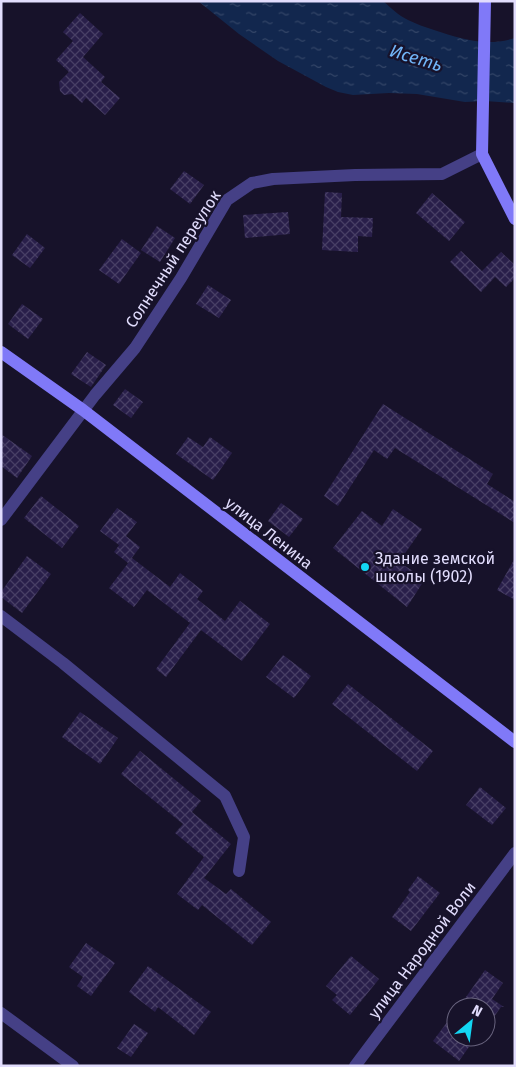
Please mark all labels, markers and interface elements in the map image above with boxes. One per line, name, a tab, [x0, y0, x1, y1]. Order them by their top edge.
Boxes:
water label: Исеть	[387, 40, 445, 76]
street label: Солнечный переулок	[121, 186, 225, 331]
street label: улица Ленина	[222, 493, 316, 573]
place label: Здание земской школы (1902)	[375, 549, 495, 586]
marker: Здание земской школы (1902)	[359, 561, 371, 573]
street label: улица Народной Воли	[364, 878, 480, 1022]
north arrow	[446, 997, 496, 1047]
text: N	[469, 1001, 485, 1021]

